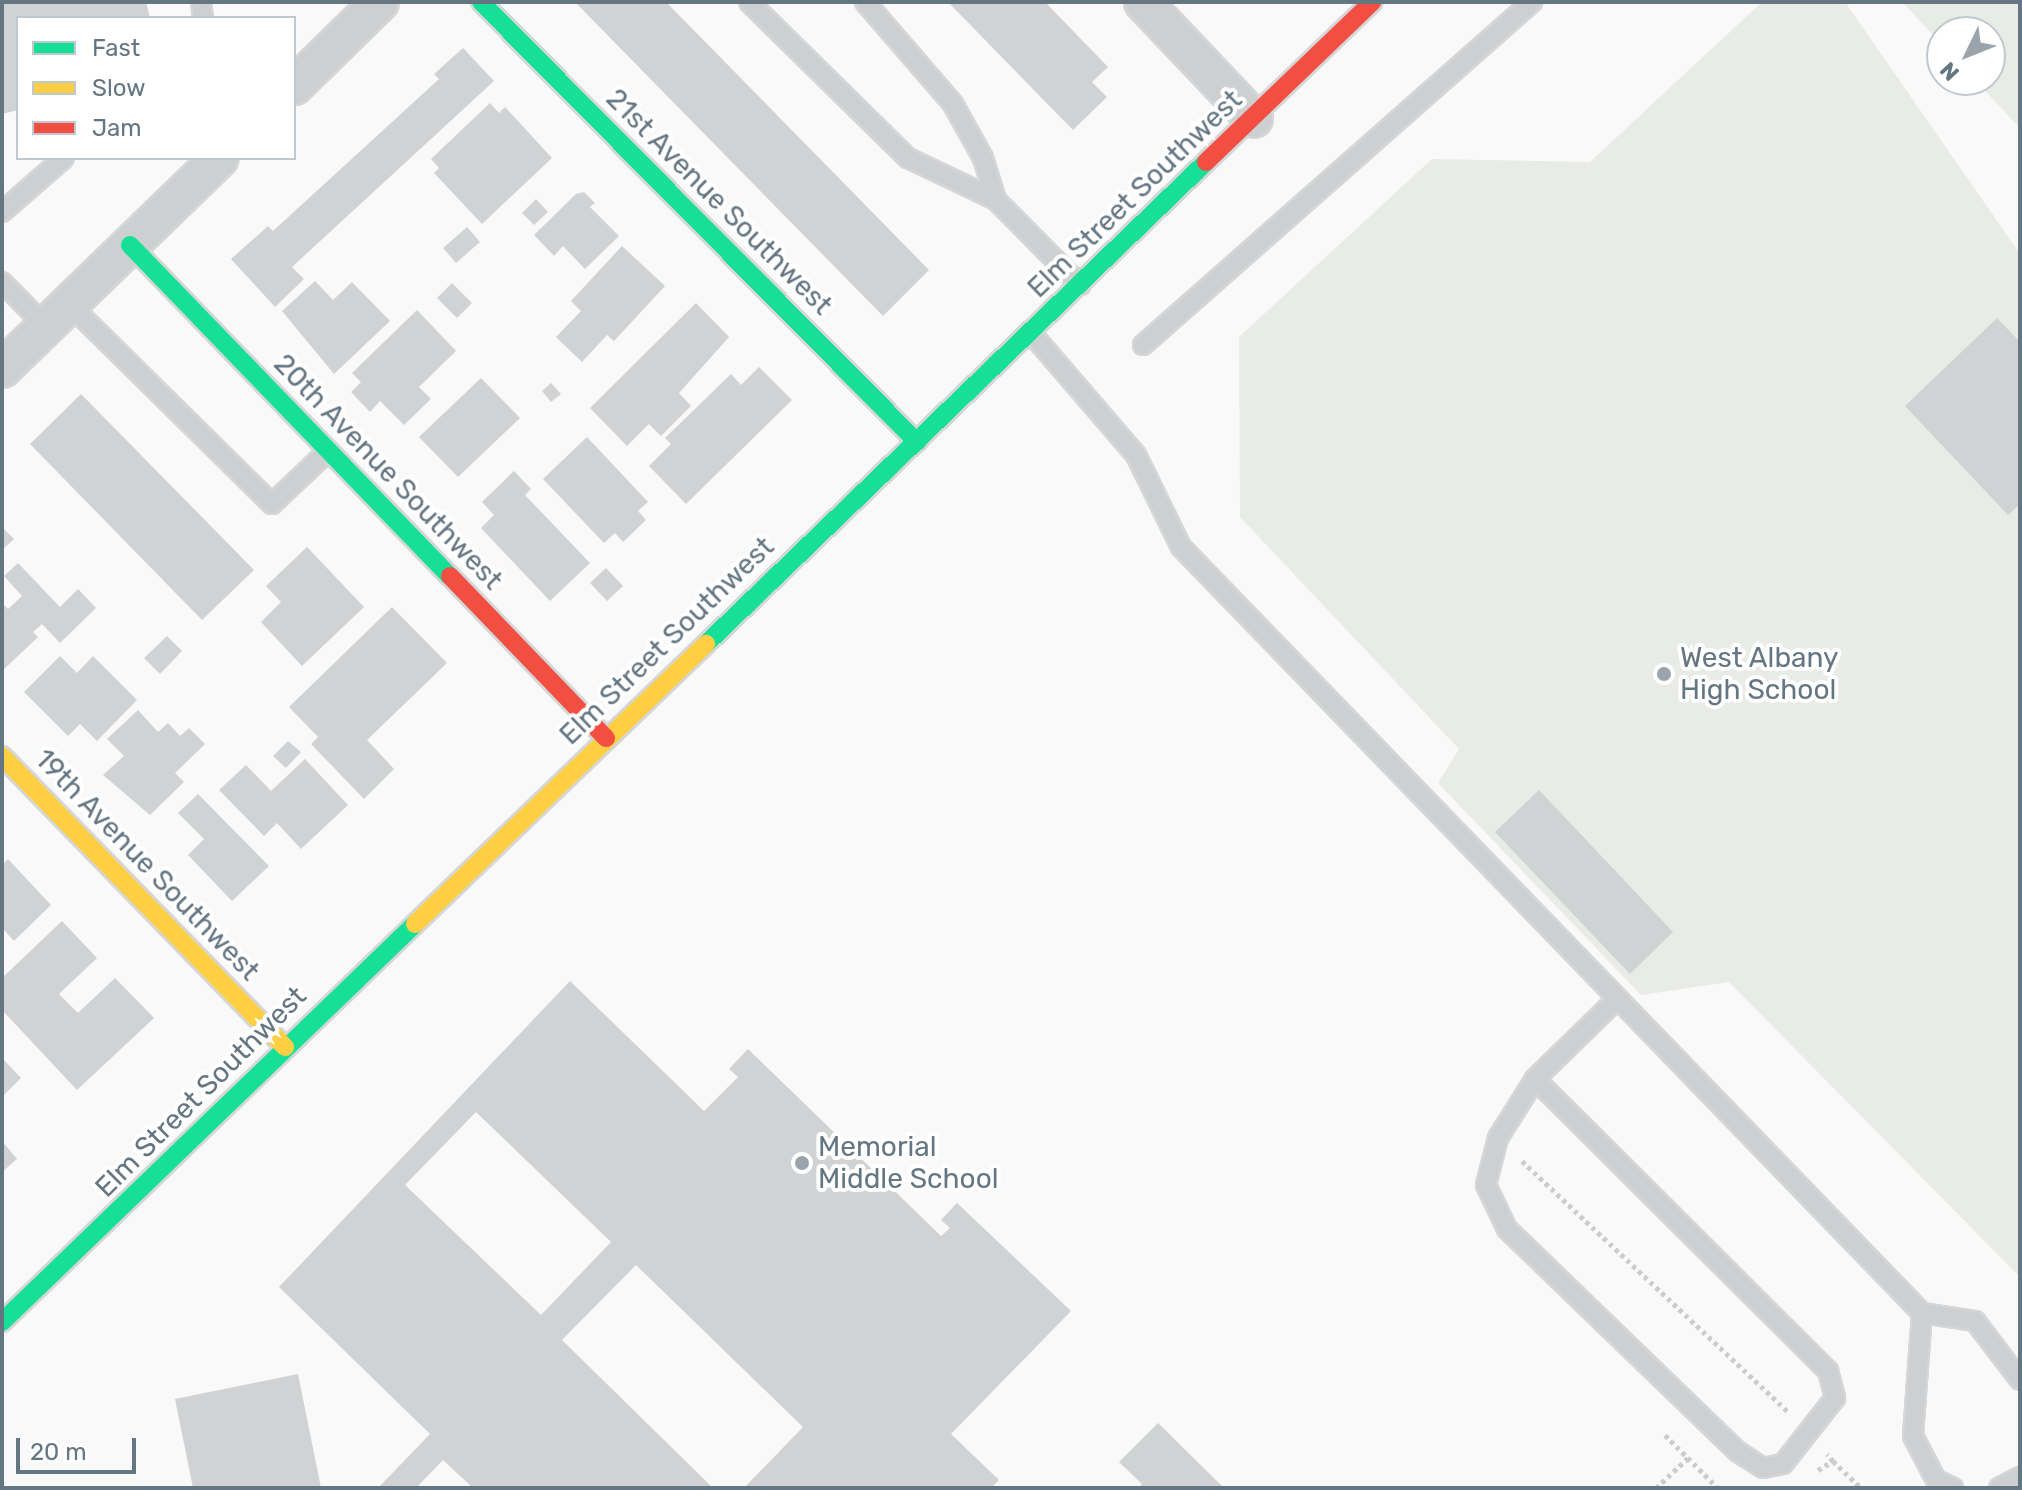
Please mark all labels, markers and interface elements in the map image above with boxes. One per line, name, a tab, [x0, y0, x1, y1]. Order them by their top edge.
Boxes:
legend	[16, 16, 296, 160]
north arrow	[1926, 16, 2006, 96]
text: Fast	[92, 34, 140, 62]
text: N	[1934, 56, 1965, 86]
text: Slow	[92, 74, 145, 102]
street label: 21st Avenue Southwest	[599, 82, 839, 322]
street label: Elm Street Southwest	[1021, 83, 1249, 305]
text: Jam	[92, 114, 142, 142]
street label: 20th Avenue Southwest	[266, 347, 510, 597]
street label: Elm Street Southwest	[553, 530, 781, 752]
place label: West Albany High School	[1680, 641, 1839, 707]
marker: West Albany High School	[1655, 665, 1673, 683]
street label: 19th Avenue Southwest	[27, 742, 267, 988]
street label: Elm Street Southwest	[89, 980, 313, 1204]
place label: Memorial Middle School	[818, 1130, 999, 1196]
marker: Memorial Middle School	[793, 1154, 811, 1172]
scale bar	[20, 1422, 140, 1472]
text: 20 m	[30, 1438, 87, 1466]

